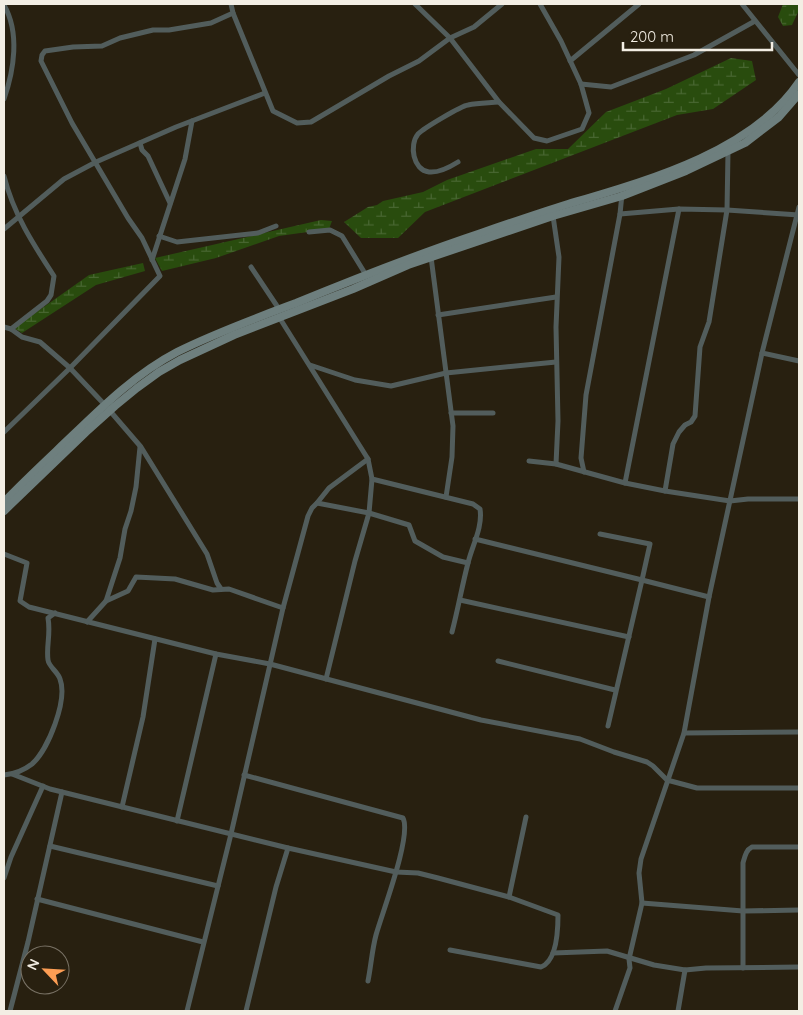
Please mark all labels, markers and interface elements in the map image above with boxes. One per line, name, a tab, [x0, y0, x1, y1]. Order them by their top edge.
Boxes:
scale bar	[623, 20, 772, 52]
text: 200 m	[630, 27, 674, 46]
north arrow	[20, 945, 70, 995]
text: N	[23, 956, 44, 973]

